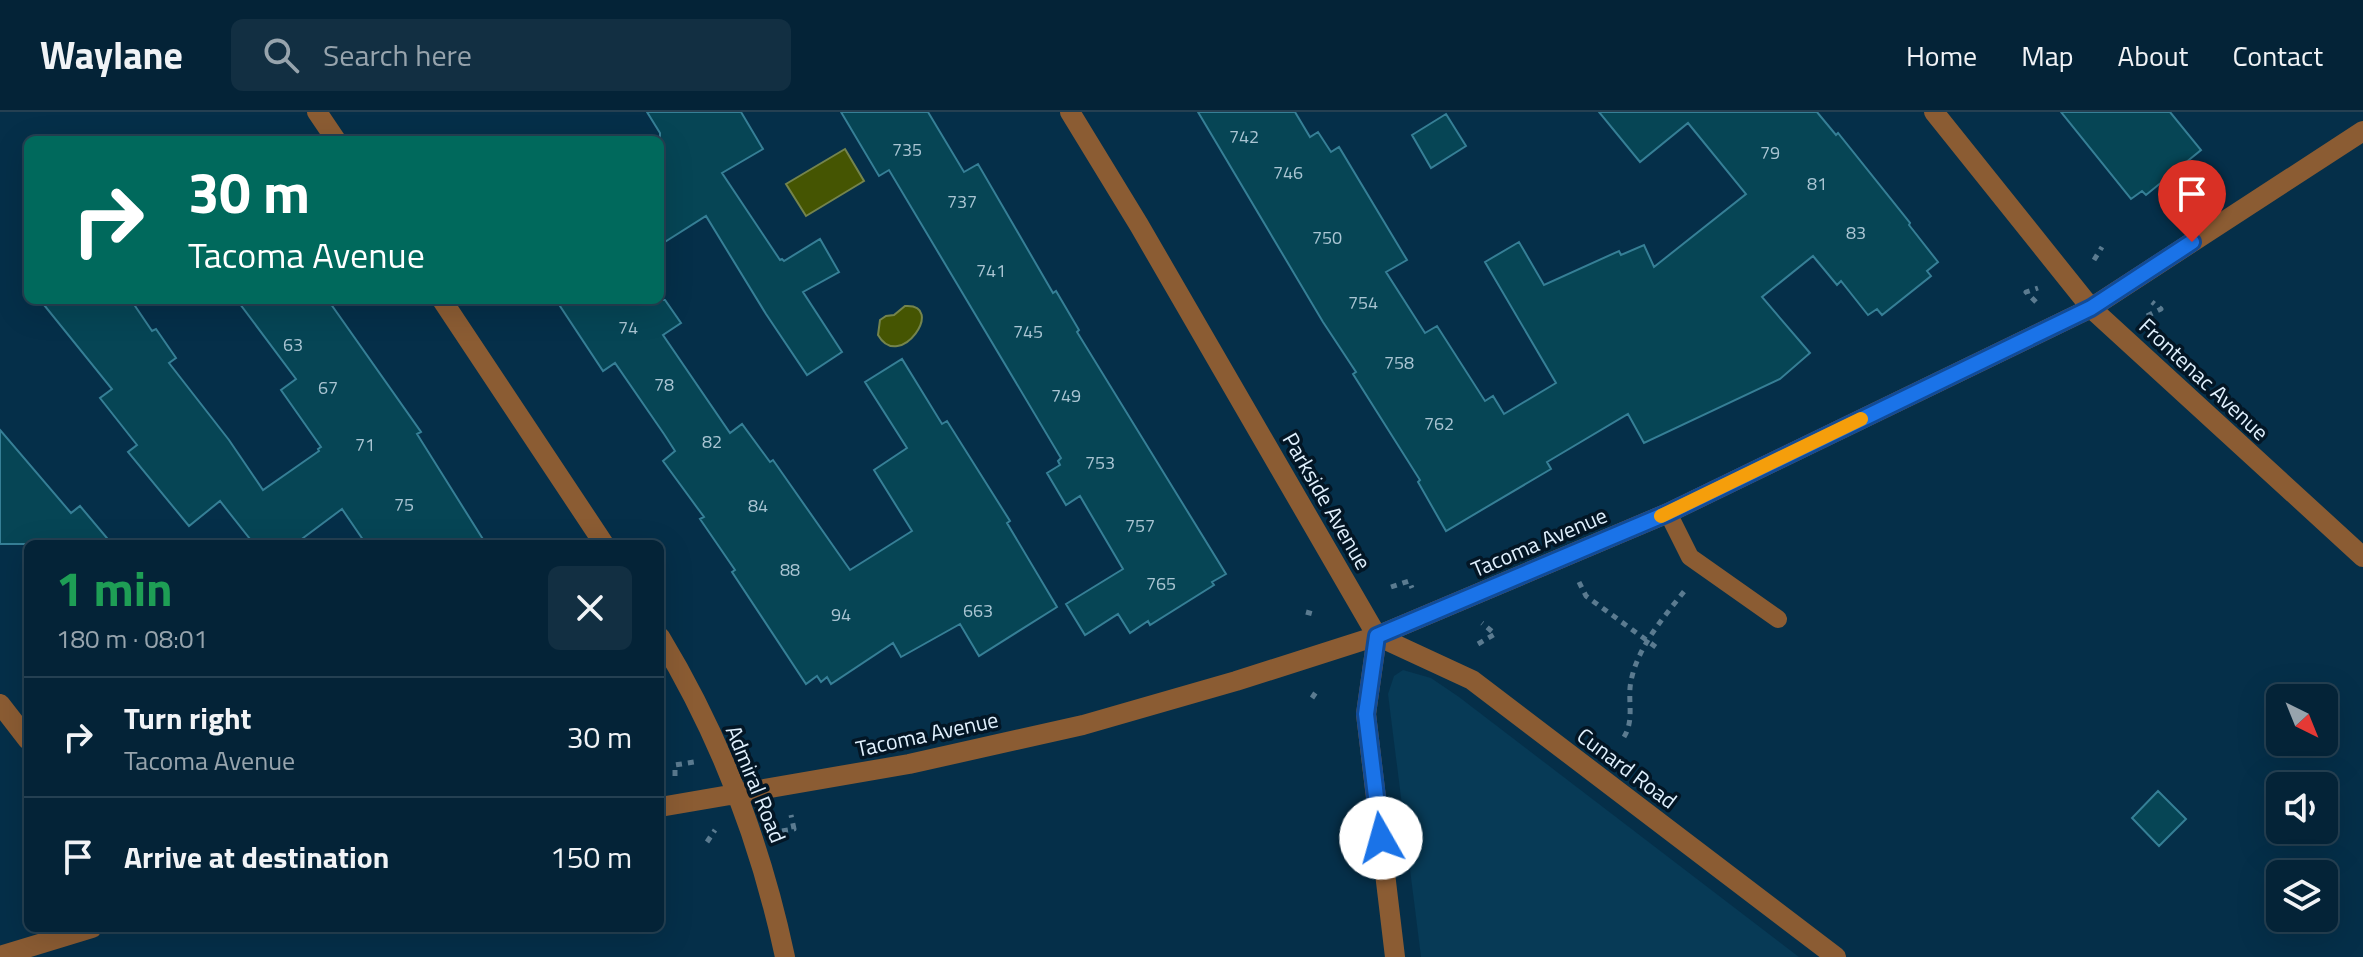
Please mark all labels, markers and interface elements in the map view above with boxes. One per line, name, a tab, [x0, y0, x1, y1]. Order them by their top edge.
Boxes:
search box	[231, 19, 791, 91]
text: Waylane	[40, 26, 183, 84]
text: Search here	[323, 32, 472, 78]
icon: search	[259, 33, 303, 77]
text: Home	[1906, 34, 1977, 77]
text: Map	[2021, 34, 2074, 77]
text: About	[2118, 34, 2188, 77]
text: Contact	[2232, 34, 2323, 77]
house number: 742	[1229, 123, 1259, 150]
house number: 735	[892, 136, 922, 163]
house number: 79	[1760, 139, 1780, 166]
text: 30 m	[188, 150, 310, 235]
house number: 746	[1273, 159, 1303, 186]
pin	[2158, 160, 2226, 242]
icon: right	[56, 168, 160, 272]
house number: 81	[1807, 170, 1827, 197]
icon: arrive	[2170, 172, 2214, 216]
house number: 737	[947, 188, 977, 215]
house number: 83	[1846, 219, 1866, 246]
house number: 750	[1312, 224, 1342, 251]
text: Tacoma Avenue	[188, 227, 425, 282]
house number: 741	[976, 257, 1006, 284]
house number: 754	[1348, 289, 1378, 316]
street label: Frontenac Avenue	[2131, 310, 2277, 448]
house number: 74	[618, 314, 638, 341]
house number: 745	[1013, 318, 1043, 345]
house number: 63	[283, 331, 303, 358]
house number: 758	[1384, 349, 1414, 376]
house number: 78	[654, 371, 674, 398]
house number: 67	[318, 374, 338, 401]
house number: 749	[1051, 382, 1081, 409]
house number: 762	[1424, 410, 1454, 437]
street label: Parkside Avenue	[1274, 426, 1380, 576]
house number: 82	[702, 428, 722, 455]
house number: 71	[355, 431, 375, 458]
house number: 753	[1085, 449, 1115, 476]
house number: 75	[394, 491, 414, 518]
house number: 84	[748, 492, 768, 519]
street label: Tacoma Avenue	[1466, 498, 1612, 586]
house number: 757	[1125, 512, 1155, 539]
text: 1 min	[56, 552, 173, 625]
house number: 88	[780, 556, 800, 583]
button: close	[548, 566, 632, 650]
house number: 765	[1146, 570, 1176, 597]
house number: 663	[963, 597, 993, 624]
house number: 94	[831, 601, 851, 628]
text: 180 m · 08:01	[56, 619, 208, 658]
north arrow	[2266, 684, 2338, 756]
map controls	[2266, 684, 2338, 932]
text: Turn right	[124, 695, 252, 741]
street label: Tacoma Avenue	[853, 702, 1001, 766]
text: 30 m	[567, 714, 632, 760]
icon: right	[56, 715, 100, 759]
street label: Cunard Road	[1570, 719, 1684, 817]
street label: Admiral Road	[717, 720, 795, 848]
text: Tacoma Avenue	[124, 741, 295, 780]
button: sound	[2266, 772, 2338, 844]
position arrow	[1339, 796, 1423, 880]
text: Arrive at destination	[124, 834, 389, 880]
text: 150 m	[550, 834, 632, 880]
icon: arrive	[56, 835, 100, 879]
button: layers	[2266, 860, 2338, 932]

